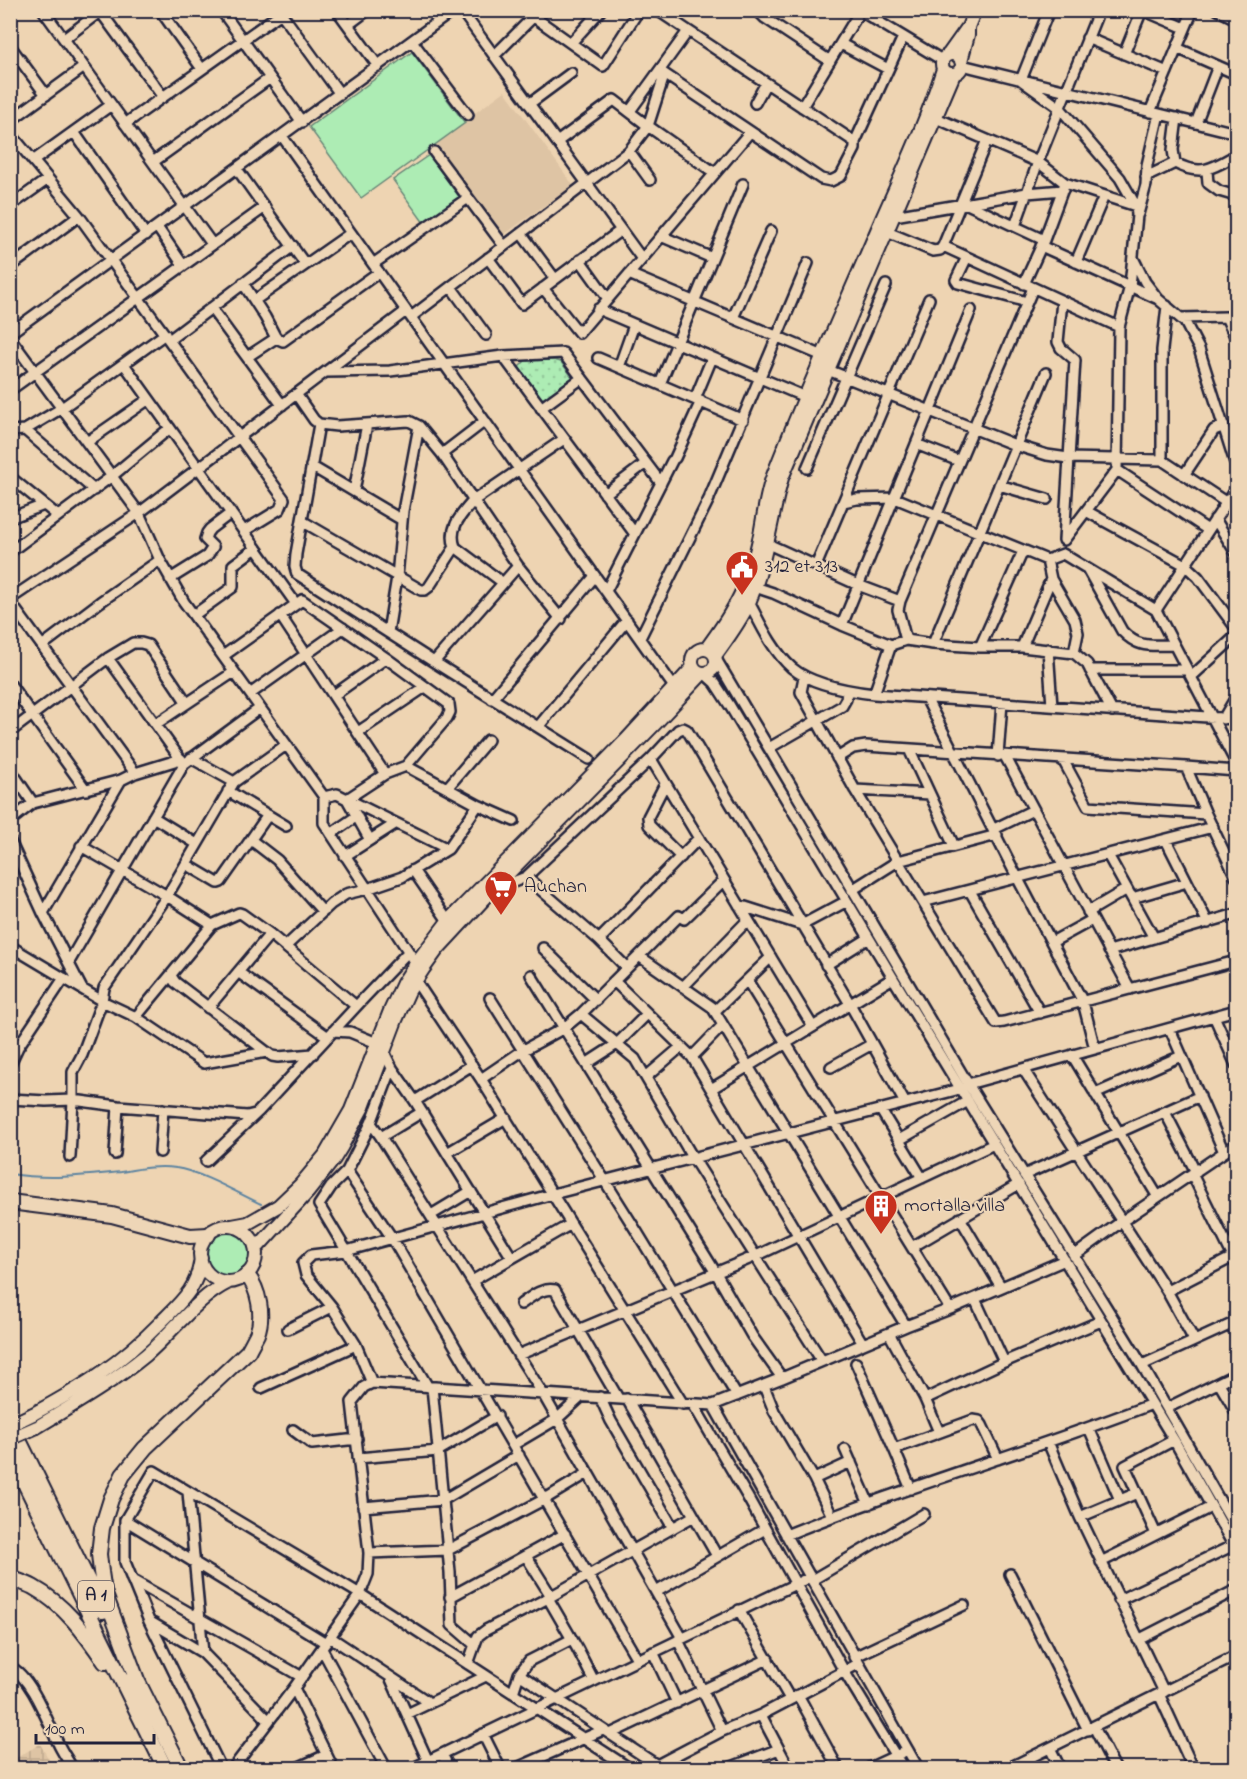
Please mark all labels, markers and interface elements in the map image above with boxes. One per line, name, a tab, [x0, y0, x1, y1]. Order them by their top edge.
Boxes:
public building icon: 312 et 313	[724, 549, 760, 596]
place label: 312 et 313	[765, 553, 838, 582]
supermarket icon: Auchan	[483, 869, 519, 916]
place label: Auchan	[524, 873, 587, 902]
building icon: mortalla villa	[863, 1188, 899, 1235]
place label: mortalla villa	[904, 1192, 1005, 1221]
road number: A 1	[78, 1581, 114, 1611]
scale bar	[36, 1707, 154, 1745]
text: 100 m	[45, 1717, 85, 1743]

